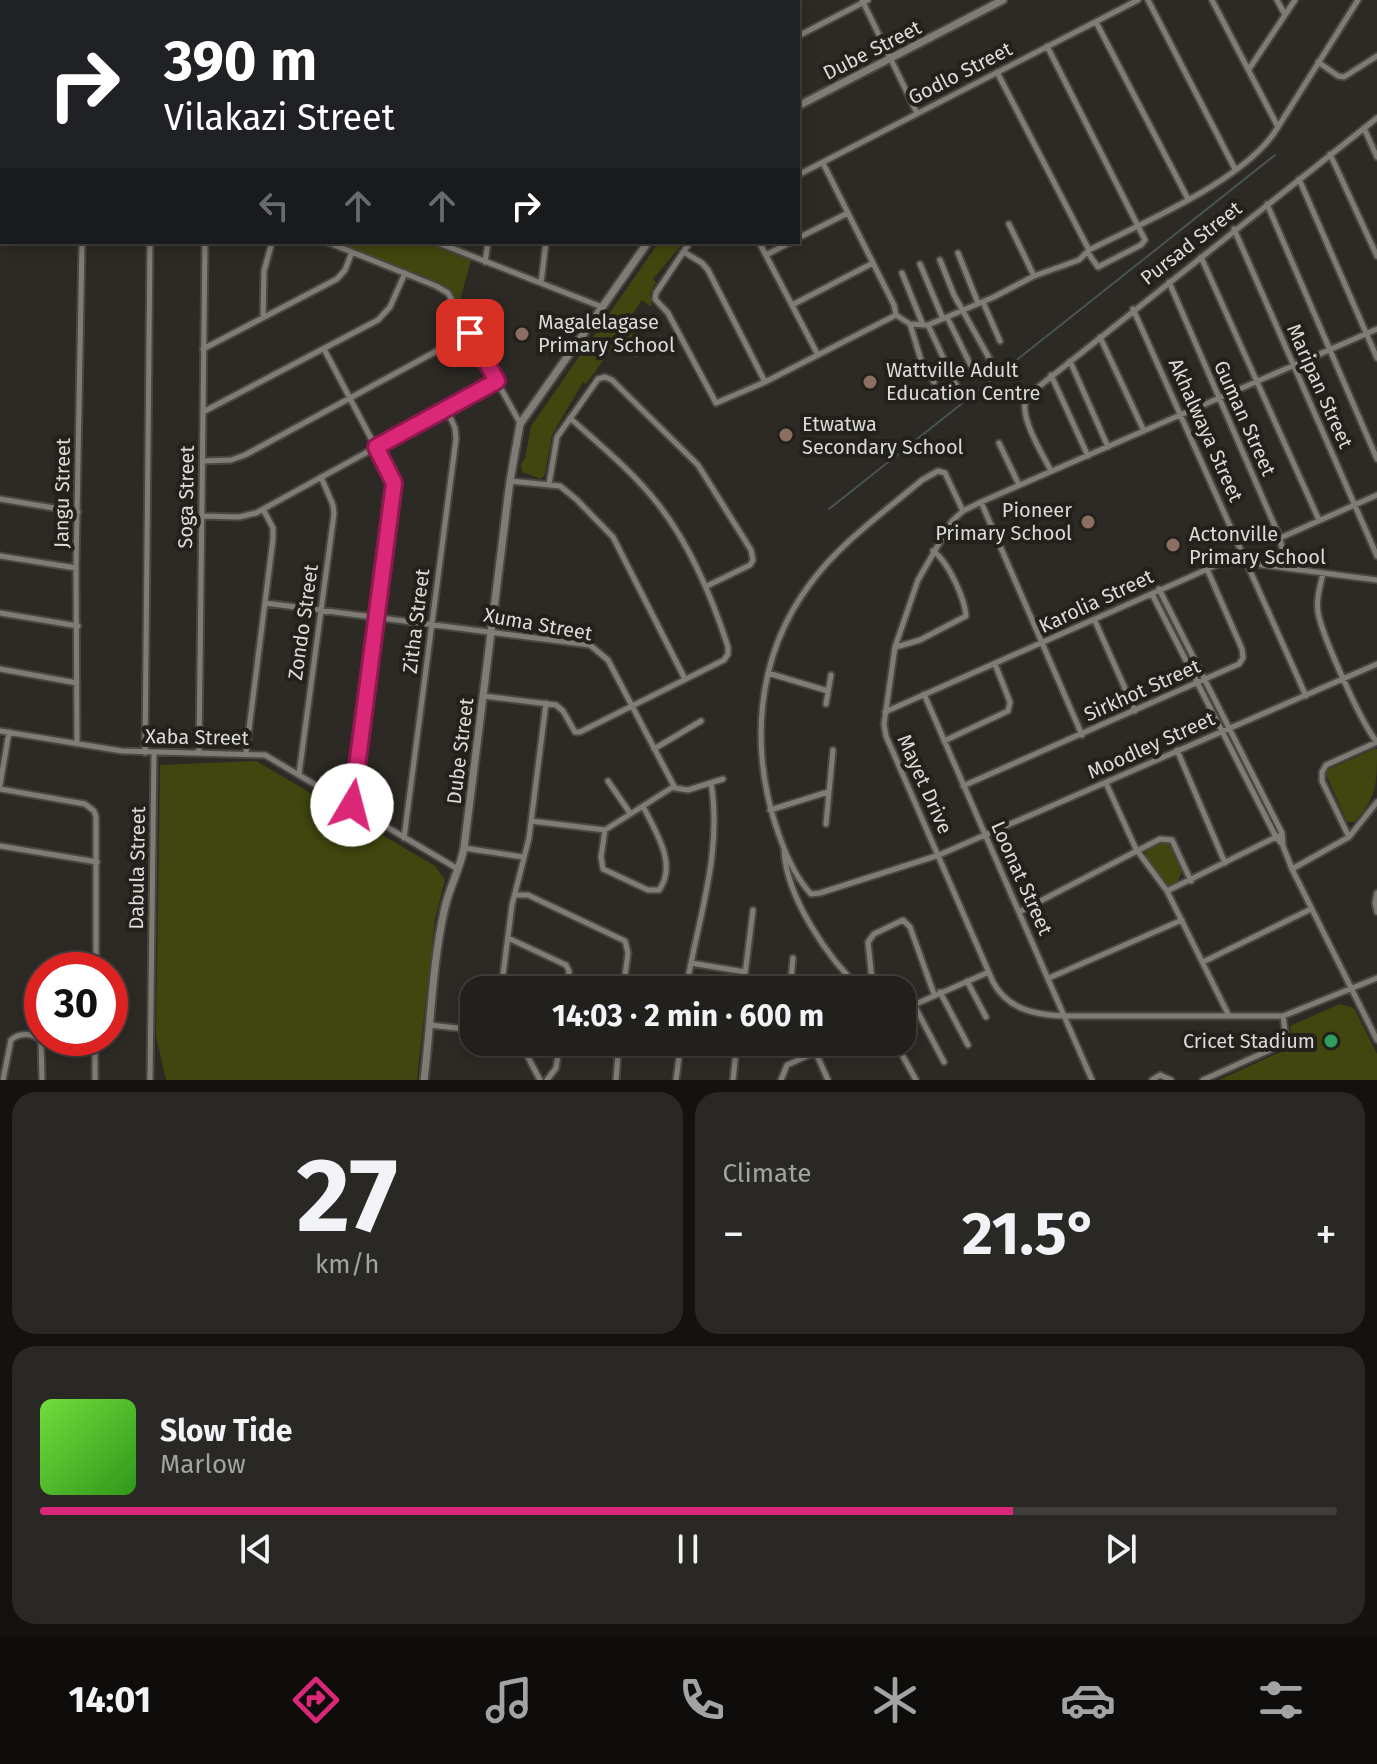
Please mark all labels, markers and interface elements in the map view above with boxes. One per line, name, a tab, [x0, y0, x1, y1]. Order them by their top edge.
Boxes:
street label: Dube Street	[819, 15, 926, 85]
text: 390 m	[164, 28, 317, 95]
icon: right	[32, 32, 136, 136]
street label: Godlo Street	[904, 36, 1017, 109]
text: Vilakazi Street	[164, 96, 395, 140]
icon: left	[252, 184, 296, 228]
icon: ahead	[336, 184, 380, 228]
icon: ahead	[420, 184, 464, 228]
icon: right	[504, 184, 548, 228]
street label: Pursad Street	[1136, 196, 1247, 290]
pin	[436, 299, 504, 367]
place label: Magalelagase Primary School	[538, 310, 675, 357]
icon: arrive	[448, 311, 492, 355]
street label: Maripan Street	[1282, 320, 1358, 453]
marker: Magalelagase Primary School	[513, 325, 531, 343]
street label: Akhalwaya Street	[1164, 354, 1249, 506]
street label: Guman Street	[1209, 357, 1281, 480]
place label: Wattville Adult Education Centre	[886, 358, 1040, 405]
marker: Wattville Adult Education Centre	[861, 373, 879, 391]
place label: Etwatwa Secondary School	[802, 412, 964, 459]
marker: Etwatwa Secondary School	[777, 426, 795, 444]
street label: Jangu Street	[49, 437, 75, 548]
street label: Soga Street	[173, 445, 199, 549]
place label: Pioneer Primary School	[935, 498, 1072, 545]
marker: Pioneer Primary School	[1079, 513, 1097, 531]
place label: Actonville Primary School	[1189, 522, 1326, 569]
marker: Actonville Primary School	[1164, 536, 1182, 554]
street label: Zondo Street	[283, 562, 323, 681]
street label: Karolia Street	[1035, 564, 1158, 638]
street label: Zitha Street	[398, 566, 434, 675]
street label: Xuma Street	[482, 603, 595, 645]
street label: Sirkhot Street	[1080, 653, 1205, 726]
street label: Dube Street	[442, 696, 479, 806]
street label: Moodley Street	[1084, 706, 1219, 784]
street label: Xaba Street	[145, 724, 250, 750]
street label: Mayet Drive	[892, 731, 958, 837]
position arrow	[310, 763, 394, 847]
street label: Dabula Street	[124, 805, 150, 930]
street label: Loonat Street	[986, 817, 1058, 939]
speed limit sign: 30	[24, 952, 128, 1056]
text: 14:03 · 2 min · 600 m	[552, 998, 824, 1034]
place label: Cricet Stadium	[1183, 1029, 1315, 1053]
marker: Cricet Stadium	[1322, 1032, 1340, 1050]
text: 27	[297, 1134, 398, 1259]
text: Climate	[723, 1158, 811, 1189]
text: 21.5°	[962, 1198, 1097, 1270]
text: −	[723, 1208, 745, 1261]
text: +	[1315, 1208, 1337, 1261]
text: km/h	[315, 1249, 379, 1280]
text: Slow Tide	[160, 1413, 292, 1449]
text: Marlow	[160, 1449, 246, 1480]
icon: previous	[234, 1527, 278, 1571]
icon: pause	[666, 1527, 710, 1571]
icon: next	[1099, 1527, 1143, 1571]
icon: directions	[288, 1672, 344, 1728]
icon: music	[481, 1672, 537, 1728]
icon: phone	[674, 1672, 730, 1728]
icon: climate	[867, 1672, 923, 1728]
icon: car	[1060, 1672, 1116, 1728]
icon: filters	[1253, 1672, 1309, 1728]
text: 14:01	[68, 1678, 151, 1722]

